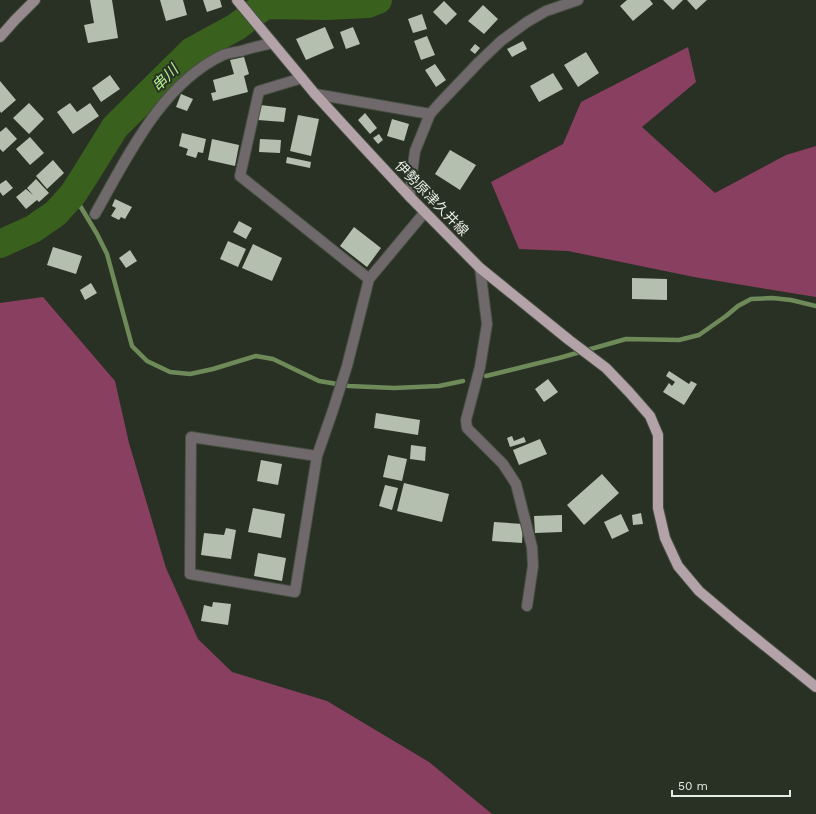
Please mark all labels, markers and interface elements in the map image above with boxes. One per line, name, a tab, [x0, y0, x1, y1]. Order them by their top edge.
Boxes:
water label: 串川	[148, 60, 183, 95]
street label: 伊勢原津久井線	[392, 157, 472, 239]
scale bar	[672, 772, 790, 798]
text: 50 m	[678, 779, 708, 793]

